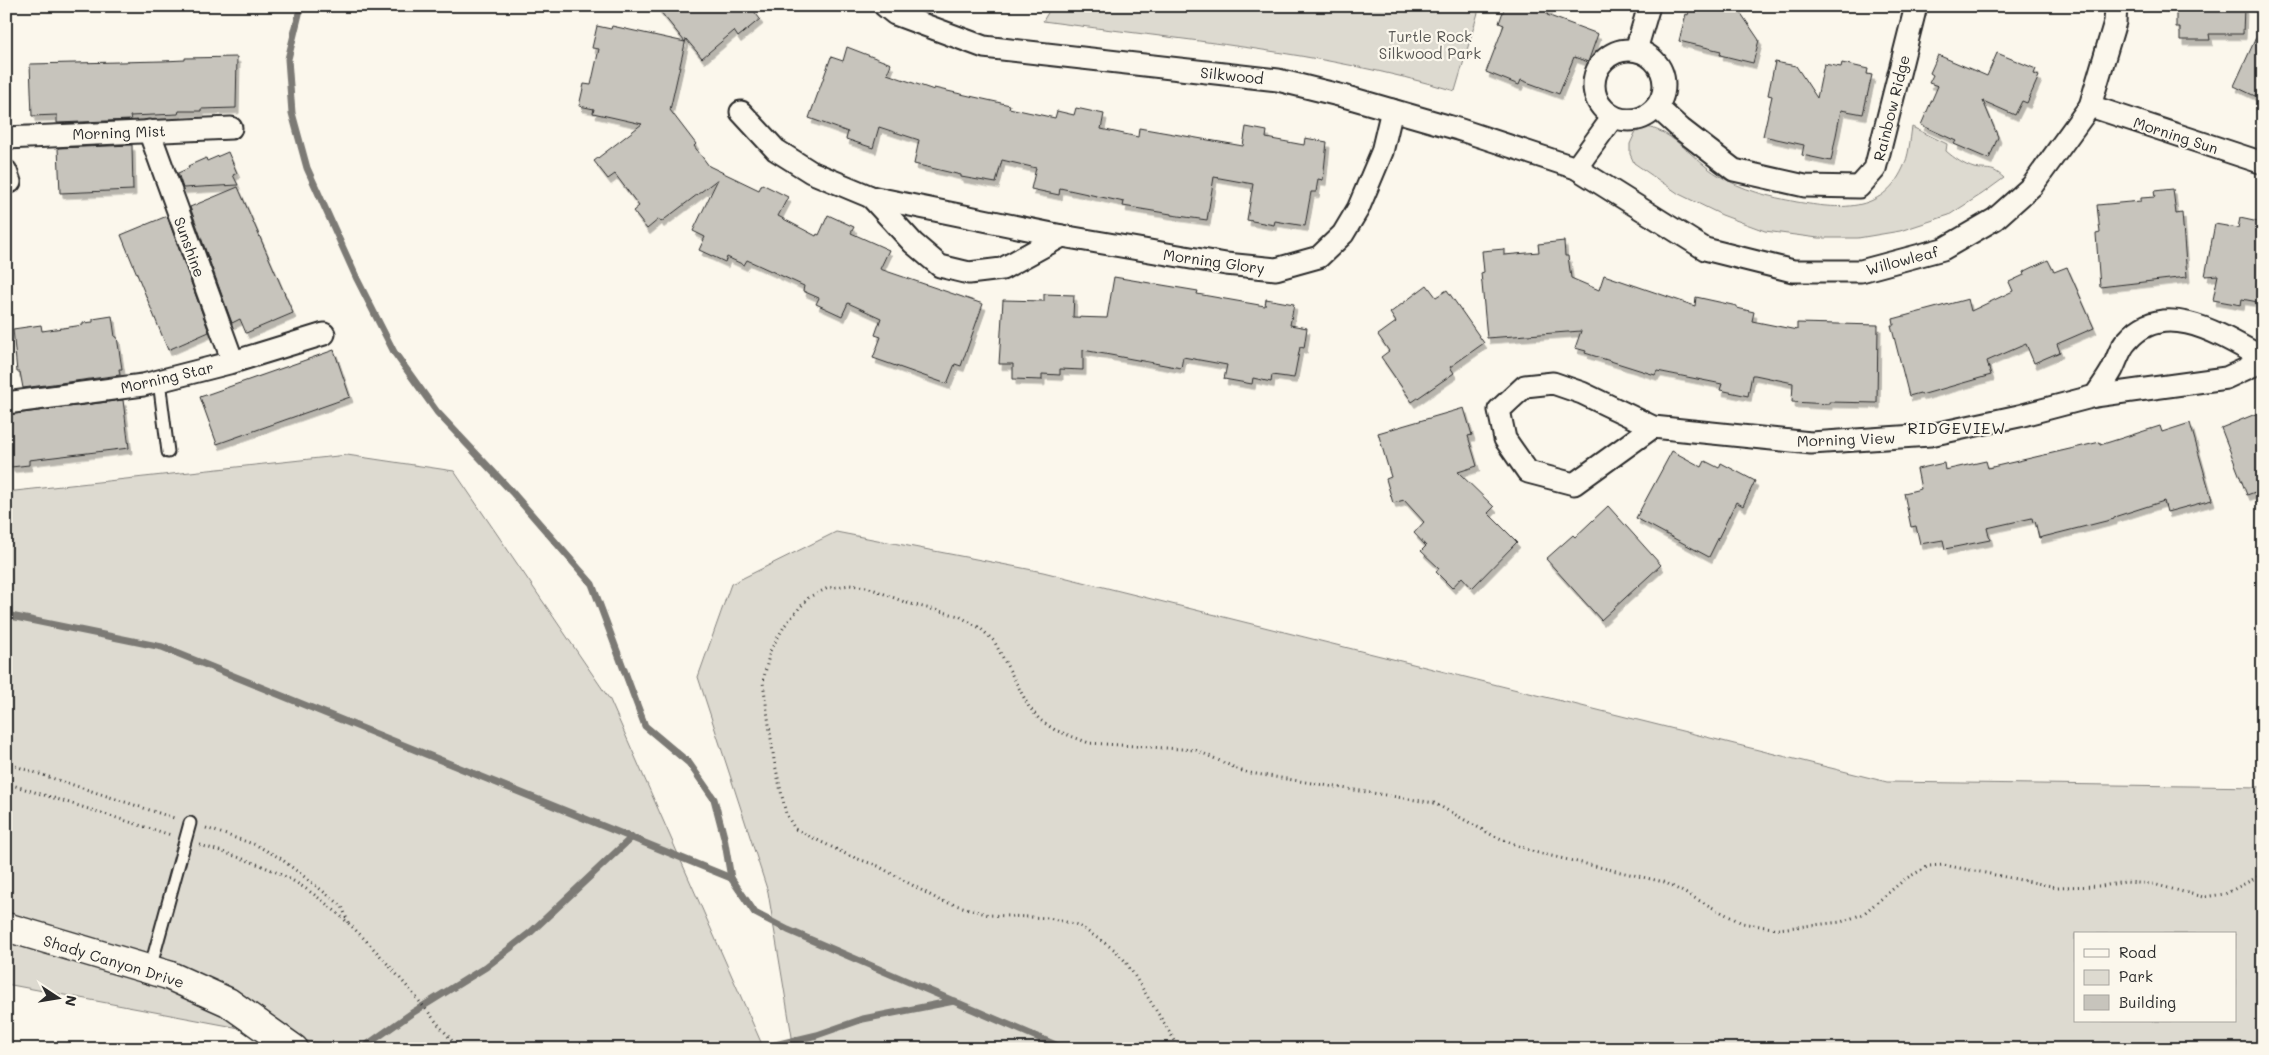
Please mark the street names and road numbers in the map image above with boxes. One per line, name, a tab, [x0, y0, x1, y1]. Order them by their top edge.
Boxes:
street label: Rainbow Ridge	[1868, 53, 1914, 163]
street label: Silkwood	[1199, 62, 1265, 88]
street label: Morning Sun	[2131, 112, 2221, 158]
street label: Morning Mist	[72, 120, 166, 144]
street label: Sunshine	[170, 214, 210, 280]
street label: Willowleaf	[1864, 240, 1941, 279]
street label: Morning Glory	[1162, 244, 1266, 278]
street label: Morning Star	[118, 357, 216, 397]
street label: Morning View	[1797, 427, 1895, 451]
street label: Shady Canyon Drive	[41, 930, 187, 992]

